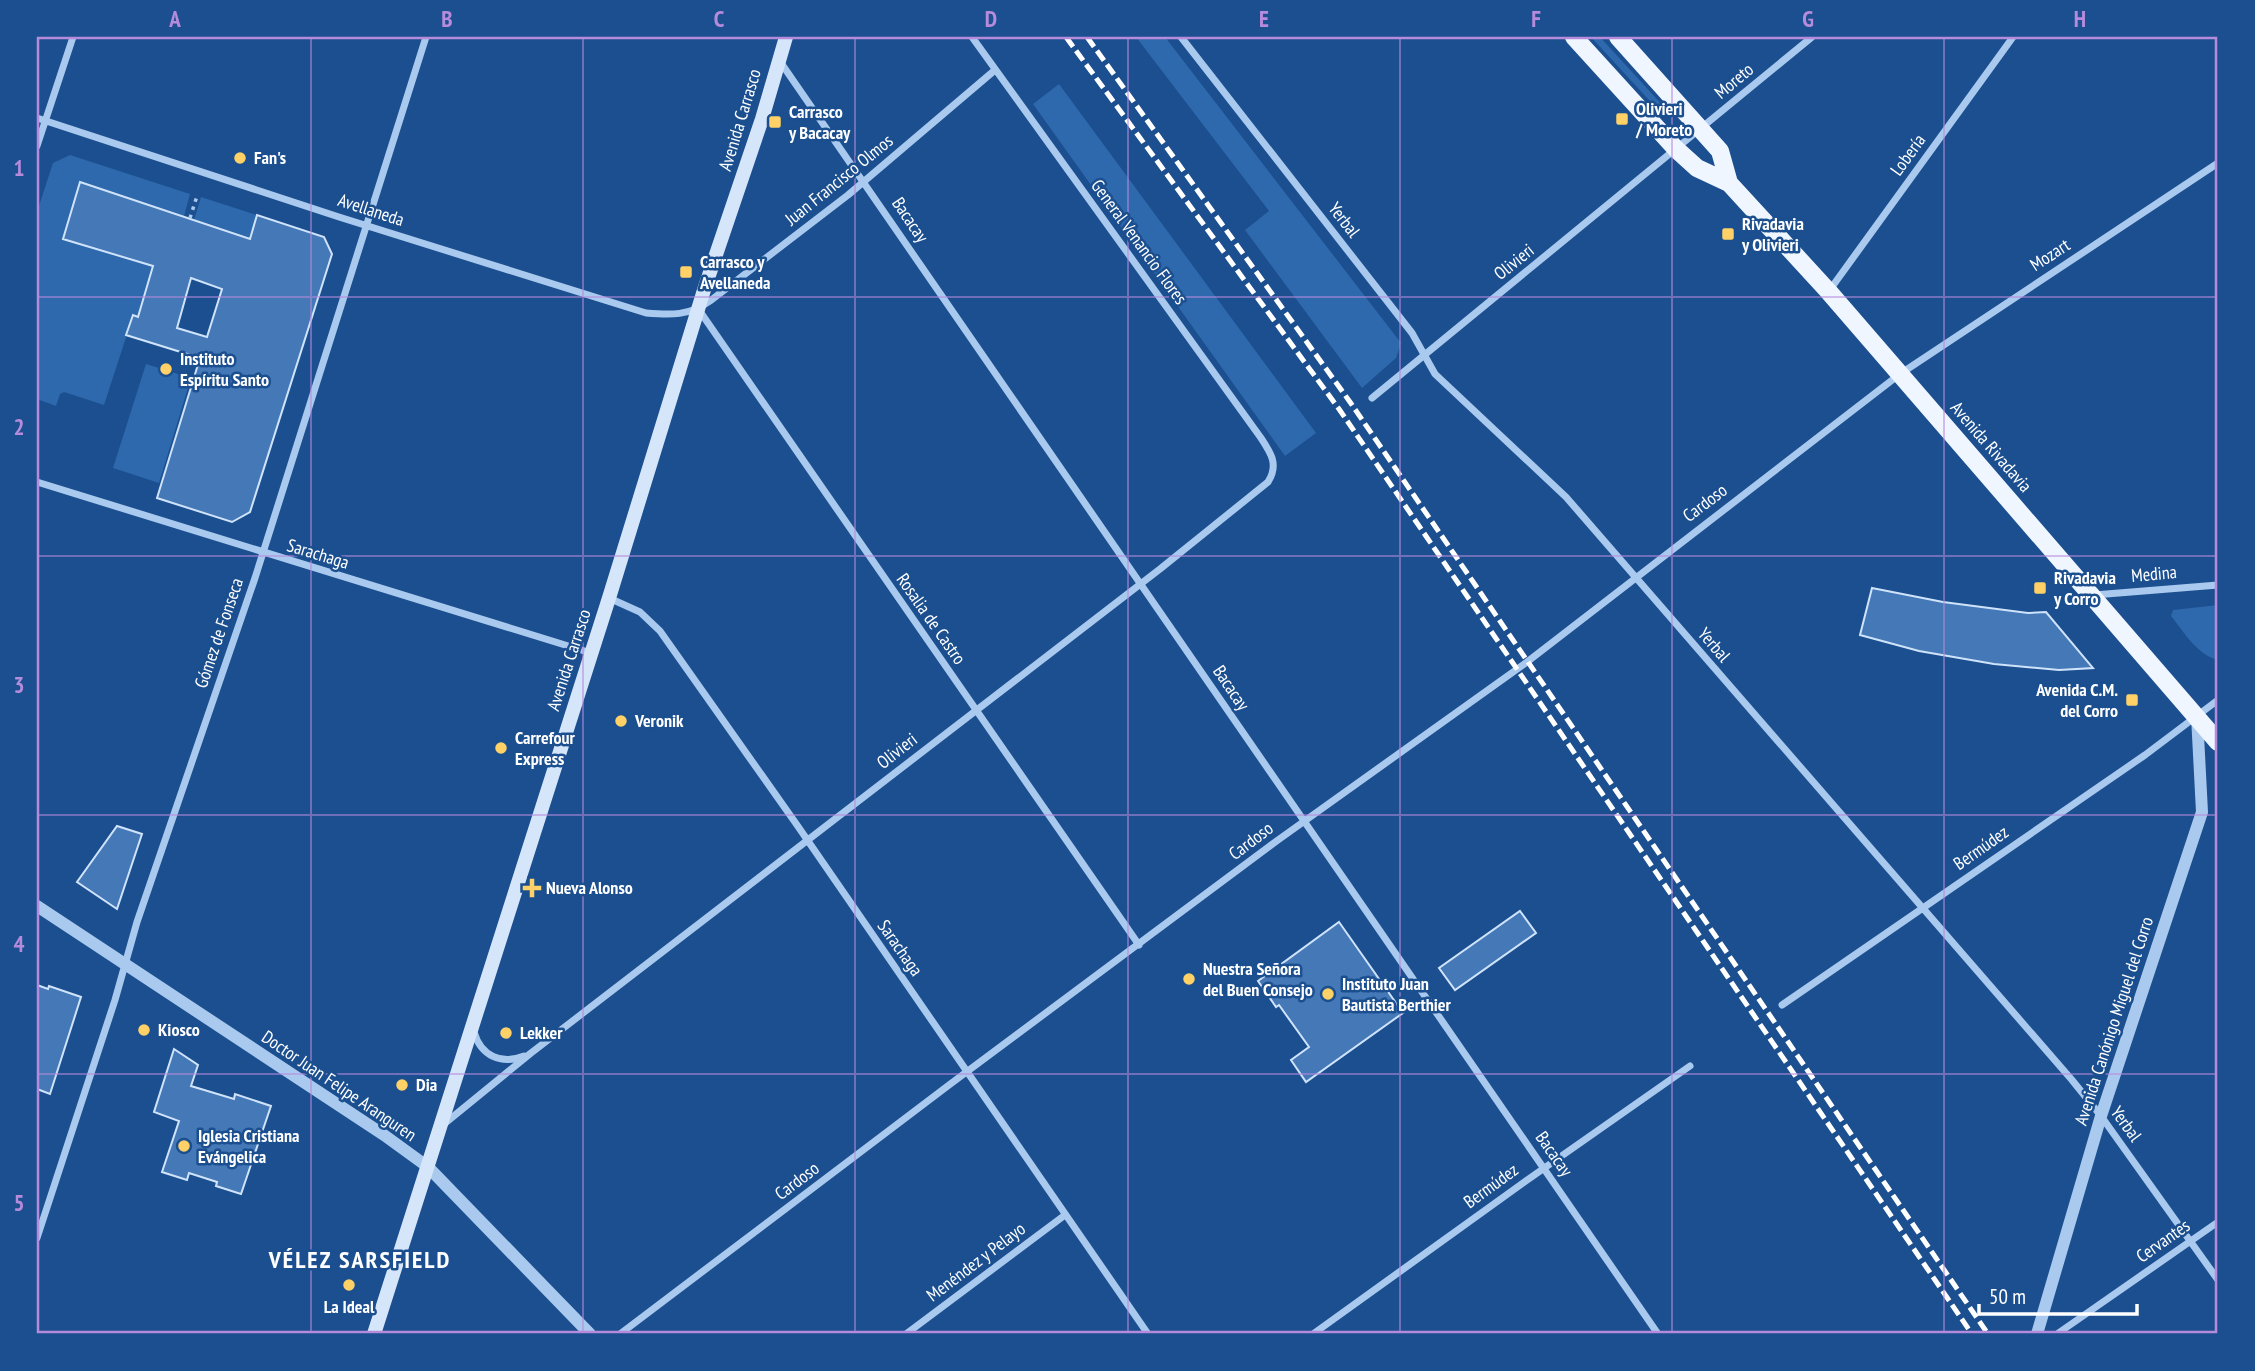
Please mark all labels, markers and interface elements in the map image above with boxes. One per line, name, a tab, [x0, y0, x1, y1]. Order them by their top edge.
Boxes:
text: A	[168, 4, 181, 33]
text: B	[441, 4, 453, 33]
text: C	[714, 4, 725, 33]
text: D	[985, 4, 997, 33]
text: E	[1259, 4, 1269, 33]
text: F	[1531, 4, 1541, 33]
text: G	[1802, 4, 1814, 33]
text: H	[2074, 4, 2086, 33]
street label: Moreto	[1709, 57, 1758, 104]
street label: Avenida Carrasco	[713, 66, 766, 174]
place label: Olivieri / Moreto	[1635, 97, 1692, 141]
place label: Carrasco y Bacacay	[788, 100, 851, 144]
marker: Olivieri / Moreto	[1614, 111, 1630, 127]
marker: Carrasco y Bacacay	[767, 114, 783, 130]
street label: Juan Francisco Olmos	[779, 129, 897, 231]
street label: Lobería	[1885, 129, 1930, 180]
place label: Fan's	[254, 146, 286, 169]
marker: Fan's	[232, 150, 248, 166]
text: 1	[14, 153, 25, 182]
street label: General Venancio Flores	[1086, 175, 1192, 309]
street label: Avellaneda	[335, 188, 407, 231]
street label: Bacacay	[887, 193, 934, 247]
street label: Yerbal	[1323, 197, 1366, 243]
place label: Rivadavia y Olivieri	[1741, 212, 1804, 256]
marker: Rivadavia y Olivieri	[1720, 226, 1736, 242]
street label: Mozart	[2025, 233, 2074, 276]
street label: Olivieri	[1489, 238, 1538, 285]
place label: Carrasco y Avellaneda	[699, 250, 770, 294]
marker: Carrasco y Avellaneda	[678, 264, 694, 280]
place label: Instituto Espíritu Santo	[180, 347, 269, 391]
marker: Instituto Espíritu Santo	[158, 361, 174, 377]
street label: Avenida Rivadavia	[1946, 397, 2037, 497]
text: 2	[14, 412, 25, 441]
street label: Cardoso	[1678, 478, 1732, 527]
street label: Sarachaga	[284, 533, 352, 574]
street label: Medina	[2130, 560, 2178, 587]
place label: Rivadavia y Corro	[2053, 566, 2116, 610]
street label: Rosalia de Castro	[892, 569, 971, 669]
street label: Gómez de Fonseca	[189, 575, 248, 691]
marker: Rivadavia y Corro	[2032, 580, 2048, 596]
street label: Avenida Carrasco	[541, 606, 596, 713]
street label: Yerbal	[1693, 623, 1736, 667]
street label: Bacacay	[1208, 661, 1255, 715]
text: 3	[14, 670, 25, 699]
place label: Avenida C.M. del Corro	[2035, 678, 2118, 722]
marker: Avenida C.M. del Corro	[2124, 692, 2140, 708]
place label: Veronik	[634, 709, 684, 732]
marker: Veronik	[613, 713, 629, 729]
place label: Carrefour Express	[515, 726, 576, 770]
street label: Olivieri	[872, 728, 922, 774]
marker: Carrefour Express	[493, 740, 509, 756]
street label: Cardoso	[1224, 816, 1278, 865]
street label: Bermúdez	[1949, 820, 2013, 875]
place label: Nueva Alonso	[546, 876, 633, 899]
marker: Nueva Alonso	[524, 880, 540, 896]
street label: Avenida Canónigo Miguel del Corro	[2069, 913, 2158, 1128]
street label: Sarachaga	[873, 915, 928, 980]
text: 4	[14, 929, 25, 958]
place label: Nuestra Señora del Buen Consejo	[1203, 957, 1313, 1001]
marker: Nuestra Señora del Buen Consejo	[1181, 971, 1197, 987]
place label: Instituto Juan Bautista Berthier	[1342, 972, 1452, 1016]
marker: Instituto Juan Bautista Berthier	[1320, 986, 1336, 1002]
place label: Kiosco	[158, 1018, 200, 1041]
place label: Lekker	[520, 1021, 563, 1044]
marker: Kiosco	[136, 1022, 152, 1038]
street label: Doctor Juan Felipe Aranguren	[257, 1025, 421, 1146]
marker: Lekker	[498, 1025, 514, 1041]
place label: Dia	[416, 1073, 437, 1096]
marker: Dia	[394, 1077, 410, 1093]
street label: Yerbal	[2106, 1101, 2147, 1147]
place label: Iglesia Cristiana Evángelica	[198, 1124, 300, 1168]
street label: Bacacay	[1531, 1127, 1578, 1181]
marker: Iglesia Cristiana Evángelica	[176, 1138, 192, 1154]
street label: Cardoso	[770, 1156, 824, 1205]
street label: Bermúdez	[1459, 1158, 1523, 1213]
text: 5	[14, 1188, 25, 1217]
street label: Cervantes	[2131, 1214, 2194, 1267]
street label: Menéndez y Pelayo	[922, 1217, 1030, 1306]
district label: VÉLEZ SARSFIELD	[268, 1244, 451, 1275]
scale bar	[1979, 1273, 2136, 1317]
marker: La Ideal	[341, 1277, 357, 1293]
text: 50 m	[1989, 1283, 2026, 1310]
place label: La Ideal	[324, 1295, 375, 1318]

